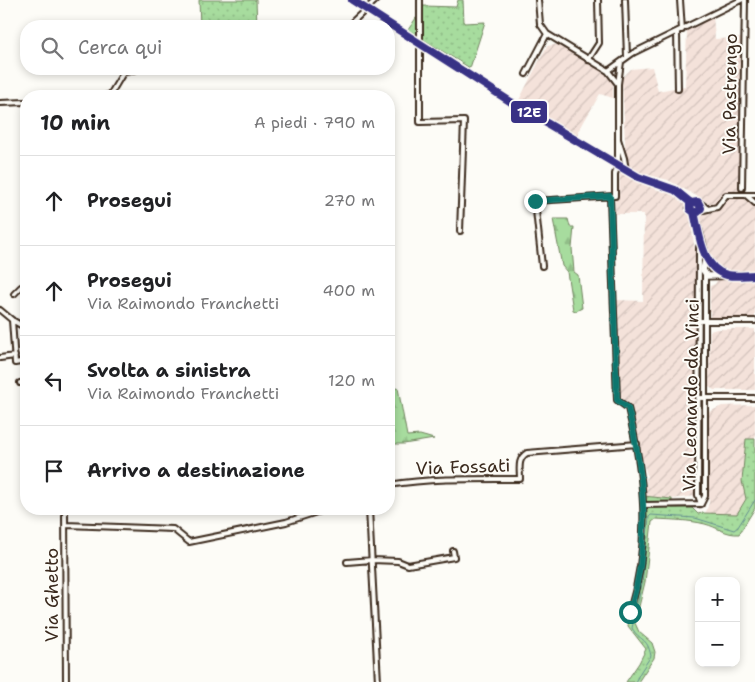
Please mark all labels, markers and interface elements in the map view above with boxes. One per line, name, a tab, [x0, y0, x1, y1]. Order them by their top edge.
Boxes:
search box	[20, 20, 395, 75]
street label: Via Pastrengo	[717, 33, 743, 155]
icon: search	[38, 34, 66, 62]
text: Cerca qui	[78, 35, 162, 60]
line badge: 12E	[510, 100, 548, 124]
text: 12E	[517, 103, 541, 121]
text: 10 min	[40, 109, 110, 137]
text: A piedi · 790 m	[254, 112, 375, 133]
icon: ahead	[40, 187, 68, 215]
text: Prosegui	[87, 188, 172, 213]
text: 270 m	[324, 190, 375, 211]
route end	[524, 190, 547, 213]
text: Prosegui	[87, 268, 172, 293]
icon: ahead	[40, 277, 68, 305]
text: 400 m	[322, 280, 375, 301]
text: Via Raimondo Franchetti	[87, 293, 279, 314]
street label: Via Leonardo da Vinci	[677, 298, 705, 492]
text: Svolta a sinistra	[87, 358, 250, 383]
icon: left	[40, 367, 68, 395]
text: 120 m	[328, 370, 375, 391]
text: Via Raimondo Franchetti	[87, 383, 279, 404]
street label: Via Fossati	[415, 453, 511, 481]
icon: arrive	[40, 457, 68, 485]
text: Arrivo a destinazione	[87, 458, 305, 483]
street label: Via Ghetto	[40, 548, 64, 642]
map controls	[695, 577, 740, 667]
button: +	[695, 577, 740, 622]
route start	[619, 601, 642, 624]
button: −	[695, 622, 740, 667]

